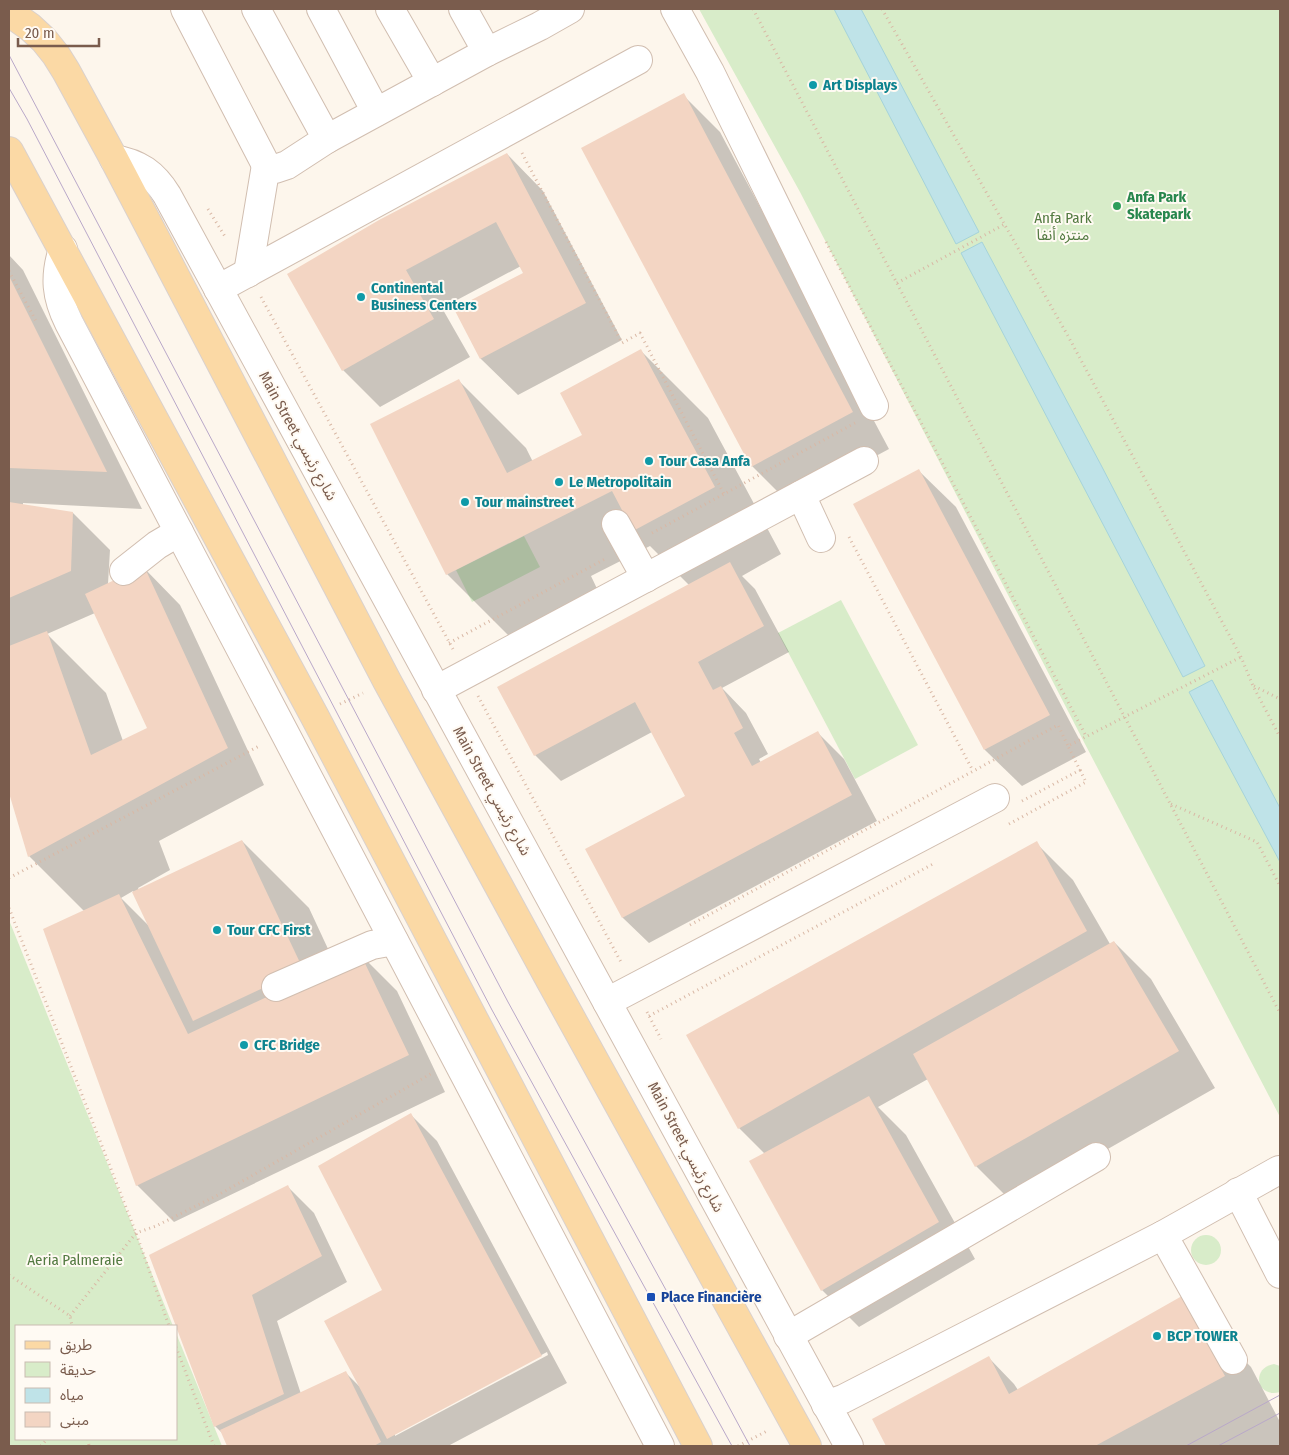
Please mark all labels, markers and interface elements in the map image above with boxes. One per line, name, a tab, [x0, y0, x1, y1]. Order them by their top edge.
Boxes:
scale bar	[18, 15, 99, 47]
text: 20 m	[25, 24, 55, 42]
place label: Art Displays	[822, 76, 898, 94]
marker: Art Displays	[807, 79, 819, 91]
place label: Anfa Park Skatepark	[1126, 188, 1191, 223]
marker: Anfa Park Skatepark	[1111, 200, 1123, 212]
park label: Anfa Park منتزه أنفا	[1034, 209, 1092, 244]
place label: Continental Business Centers	[371, 279, 477, 314]
marker: Continental Business Centers	[355, 291, 367, 303]
street label: Main Street شارع رئيسي	[252, 368, 341, 505]
place label: Tour Casa Anfa	[659, 452, 751, 470]
marker: Tour Casa Anfa	[643, 455, 655, 467]
place label: Le Metropolitain	[569, 473, 672, 491]
marker: Le Metropolitain	[553, 476, 565, 488]
place label: Tour mainstreet	[475, 493, 575, 511]
marker: Tour mainstreet	[459, 496, 471, 508]
street label: Main Street شارع رئيسي	[446, 723, 535, 860]
place label: Tour CFC First	[227, 921, 311, 939]
marker: Tour CFC First	[211, 924, 223, 936]
place label: CFC Bridge	[254, 1036, 320, 1054]
marker: CFC Bridge	[238, 1039, 250, 1051]
street label: Main Street شارع رئيسي	[641, 1079, 728, 1217]
park label: Aeria Palmeraie	[27, 1251, 123, 1269]
place label: Place Financière	[661, 1288, 762, 1306]
marker: Place Financière	[645, 1291, 657, 1303]
legend	[15, 1325, 178, 1440]
place label: BCP TOWER	[1167, 1327, 1238, 1345]
marker: BCP TOWER	[1151, 1330, 1163, 1342]
text: طريق	[60, 1336, 92, 1355]
text: حديقة	[60, 1361, 96, 1379]
text: مياه	[60, 1386, 84, 1404]
text: مبنى	[60, 1411, 89, 1429]

